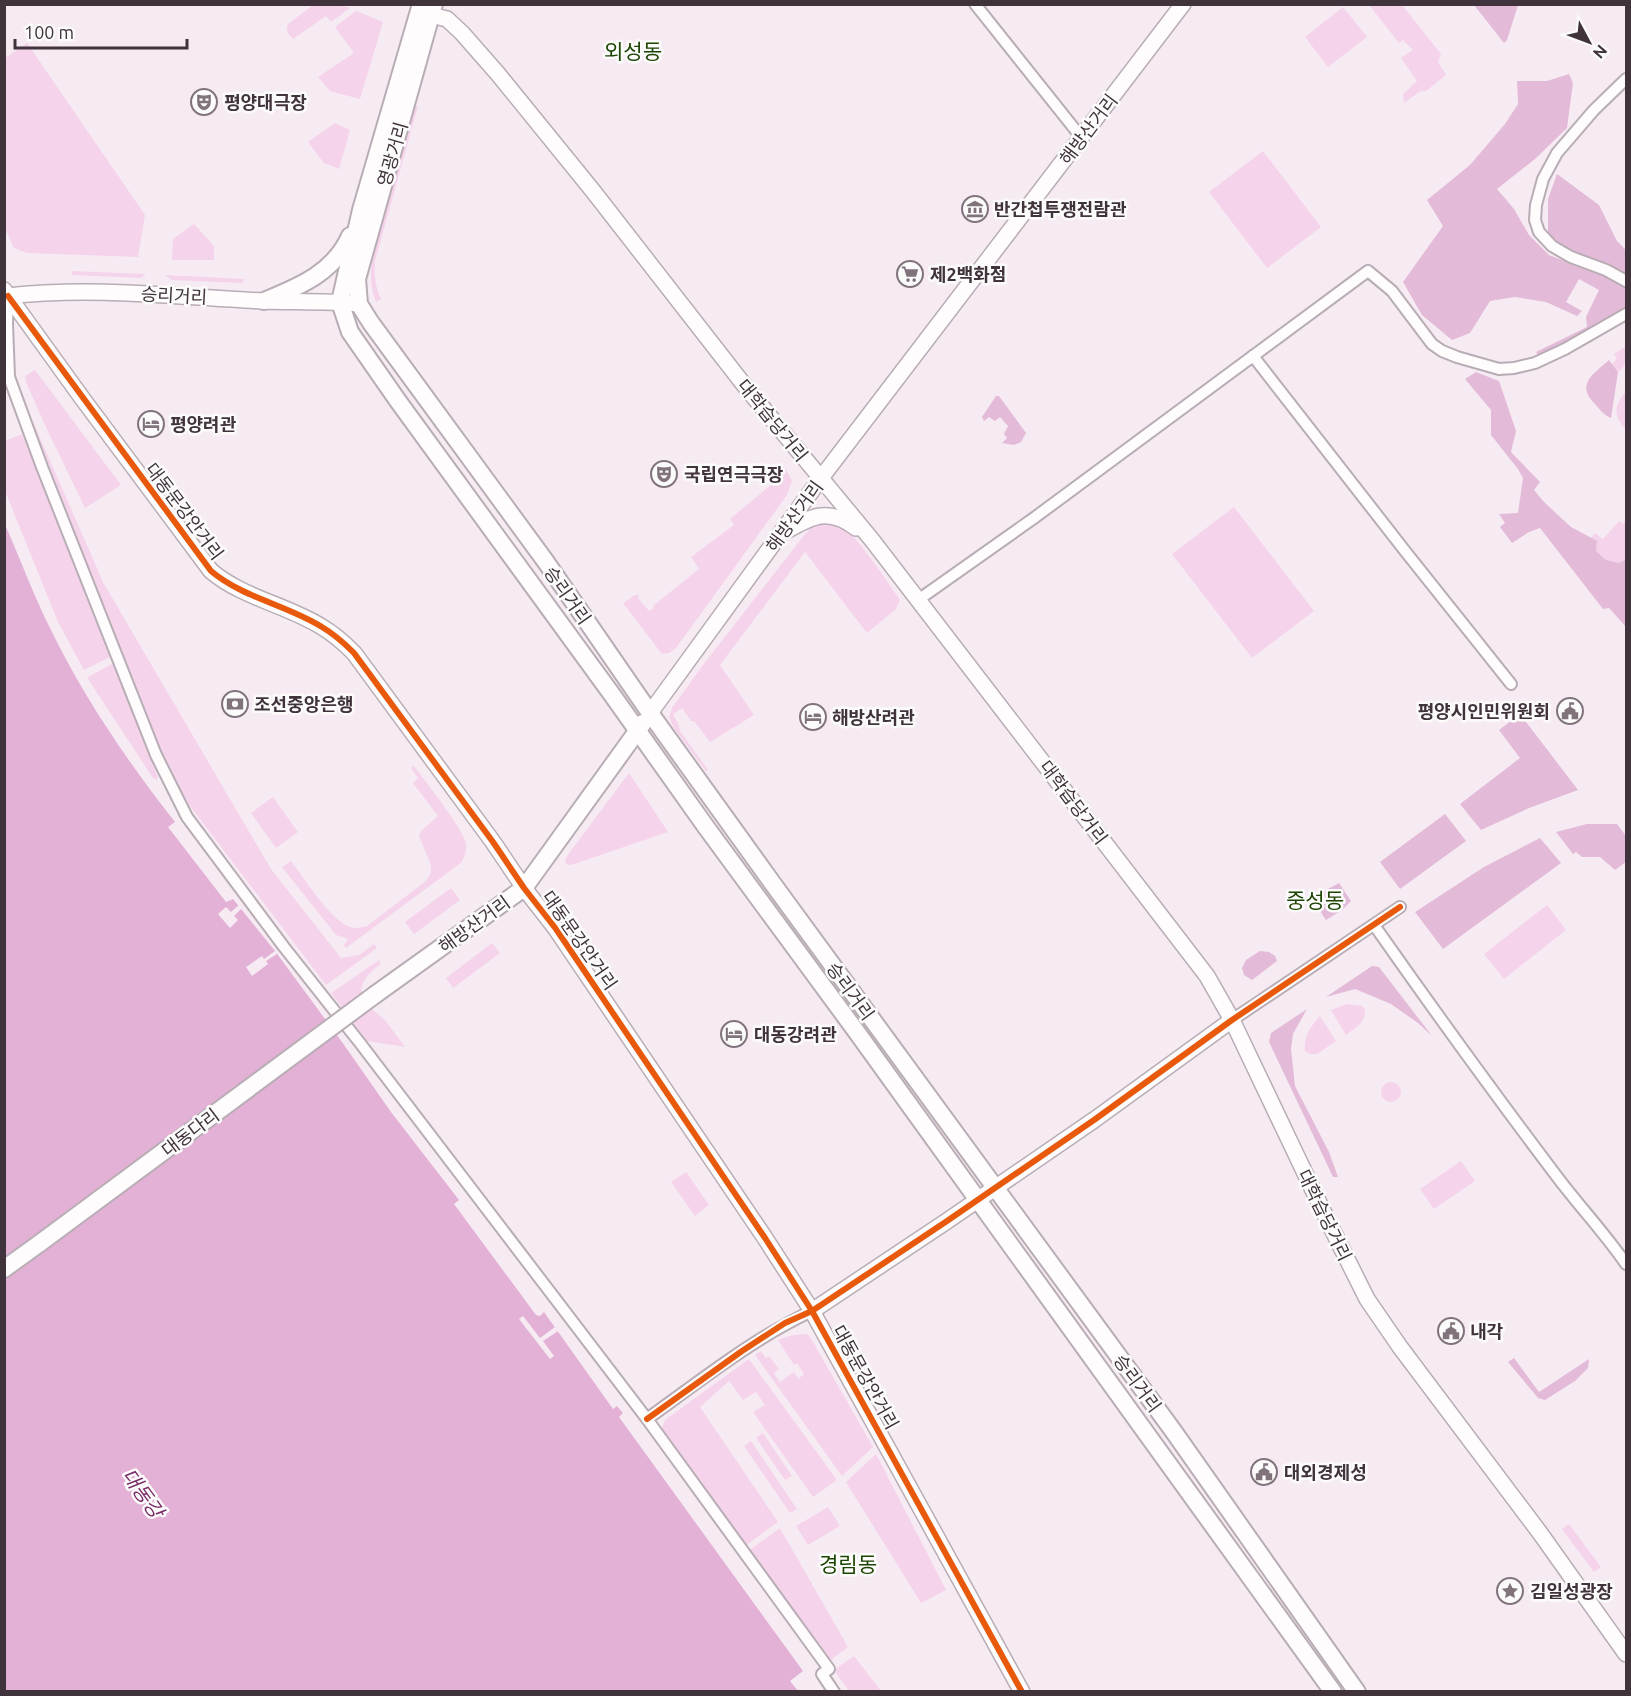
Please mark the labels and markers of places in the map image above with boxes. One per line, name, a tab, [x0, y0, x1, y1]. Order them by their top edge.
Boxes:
theatre icon: 평양대극장	[189, 87, 219, 117]
place label: 평양대극장	[224, 92, 307, 112]
museum icon: 반간첩투쟁전람관	[960, 194, 990, 224]
place label: 반간첩투쟁전람관	[994, 199, 1127, 219]
supermarket icon: 제2백화점	[895, 259, 925, 289]
place label: 제2백화점	[930, 264, 1006, 284]
hotel icon: 평양려관	[136, 409, 166, 439]
place label: 평양려관	[170, 414, 237, 434]
theatre icon: 국립연극극장	[649, 459, 679, 489]
place label: 국립연극극장	[684, 464, 784, 484]
bank icon: 조선중앙은행	[220, 689, 250, 719]
place label: 조선중앙은행	[254, 694, 353, 714]
public building icon: 평양시인민위원회	[1555, 696, 1585, 726]
place label: 평양시인민위원회	[1418, 701, 1550, 721]
hotel icon: 해방산려관	[798, 702, 828, 732]
place label: 해방산려관	[832, 707, 915, 727]
hotel icon: 대동강려관	[719, 1019, 749, 1049]
place label: 대동강려관	[754, 1024, 837, 1044]
public building icon: 내각	[1436, 1316, 1466, 1346]
place label: 내각	[1470, 1321, 1504, 1341]
public building icon: 대외경제성	[1249, 1457, 1279, 1487]
place label: 대외경제성	[1284, 1462, 1367, 1482]
place icon: 김일성광장	[1495, 1576, 1525, 1606]
place label: 김일성광장	[1530, 1581, 1613, 1601]

